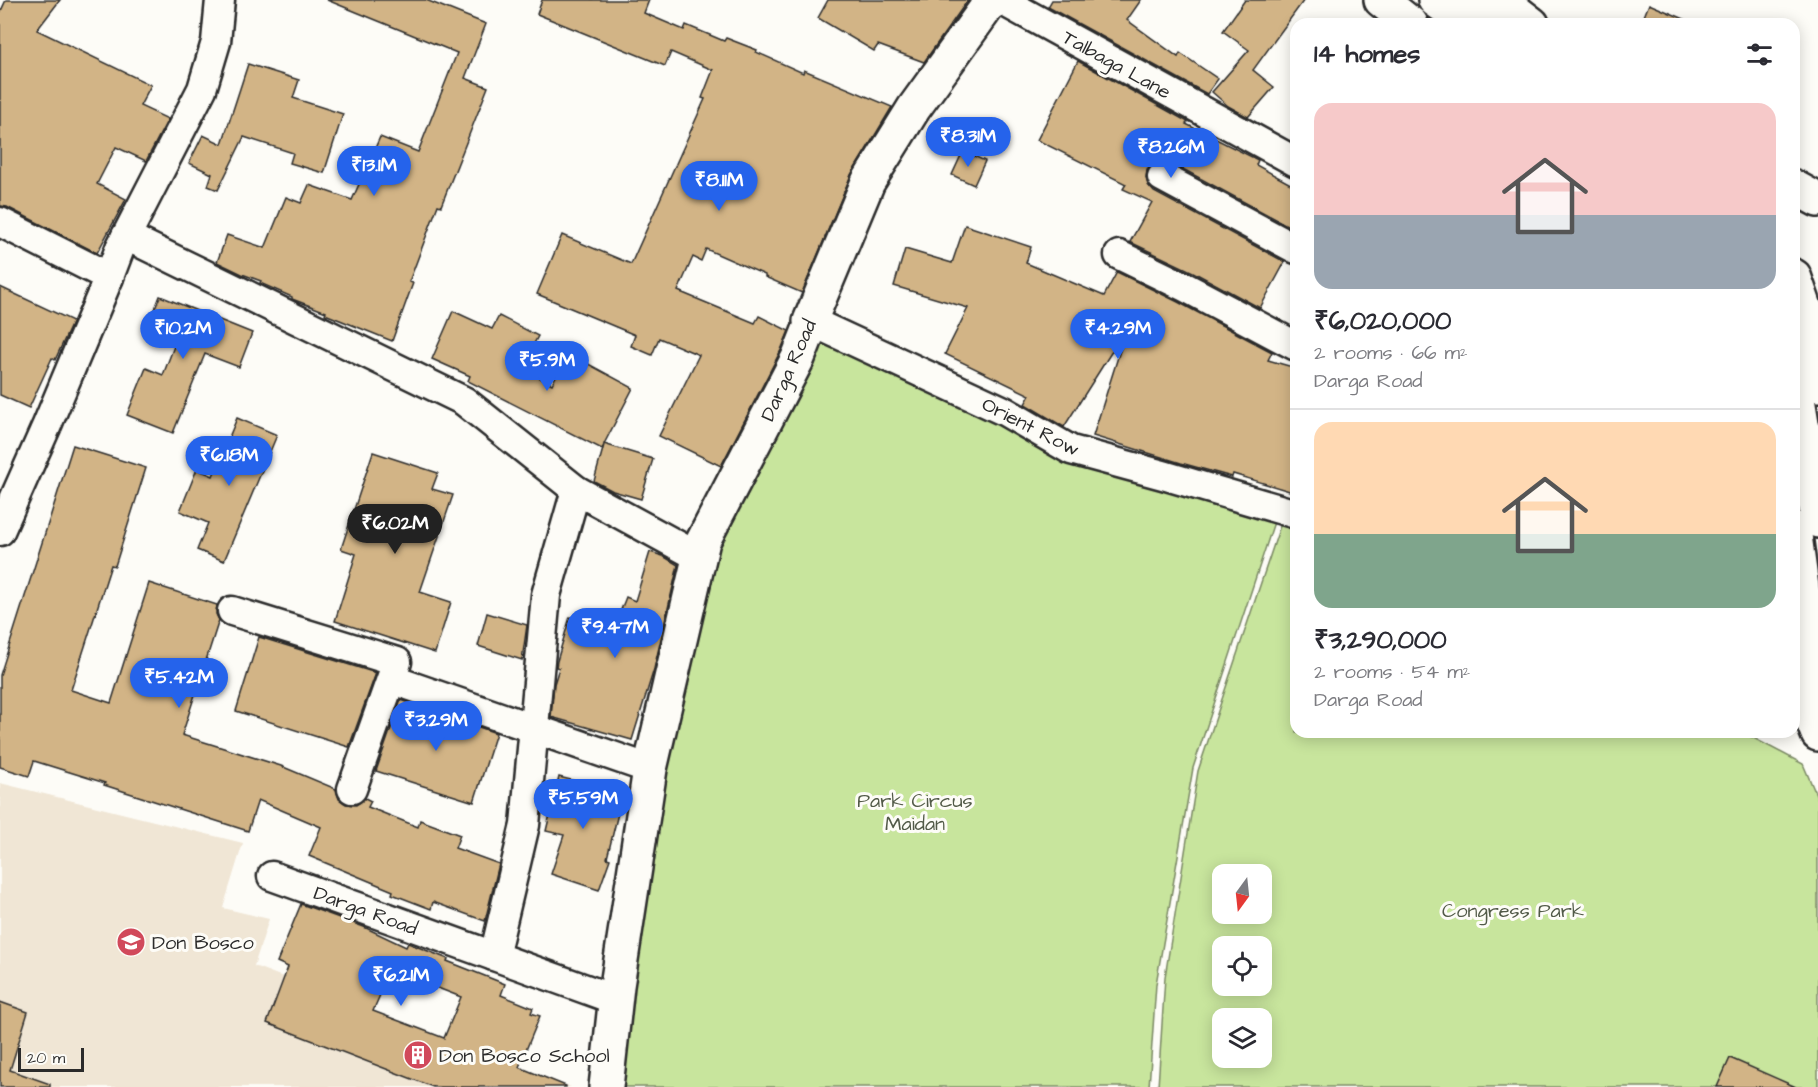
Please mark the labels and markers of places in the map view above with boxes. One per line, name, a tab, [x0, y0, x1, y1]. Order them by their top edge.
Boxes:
pin: ₹8.31M	[919, 117, 1017, 168]
pin: ₹8.26M	[1122, 128, 1220, 179]
pin: ₹13.1M	[325, 146, 423, 197]
pin: ₹8.11M	[670, 161, 768, 212]
pin: ₹10.2M	[134, 309, 232, 360]
pin: ₹4.29M	[1069, 309, 1167, 360]
pin: ₹5.9M	[505, 341, 589, 392]
pin: ₹6.18M	[180, 436, 278, 487]
pin: ₹6.02M	[346, 504, 444, 555]
pin: ₹9.47M	[566, 608, 664, 659]
pin: ₹5.42M	[130, 658, 228, 709]
pin: ₹3.29M	[387, 701, 485, 752]
pin: ₹5.59M	[534, 779, 632, 830]
school or university icon: Don Bosco	[115, 926, 147, 958]
place label: Don Bosco	[152, 929, 254, 957]
pin: ₹6.21M	[352, 956, 450, 1007]
building icon: Don Bosco School	[402, 1039, 434, 1071]
place label: Don Bosco School	[439, 1042, 610, 1070]

